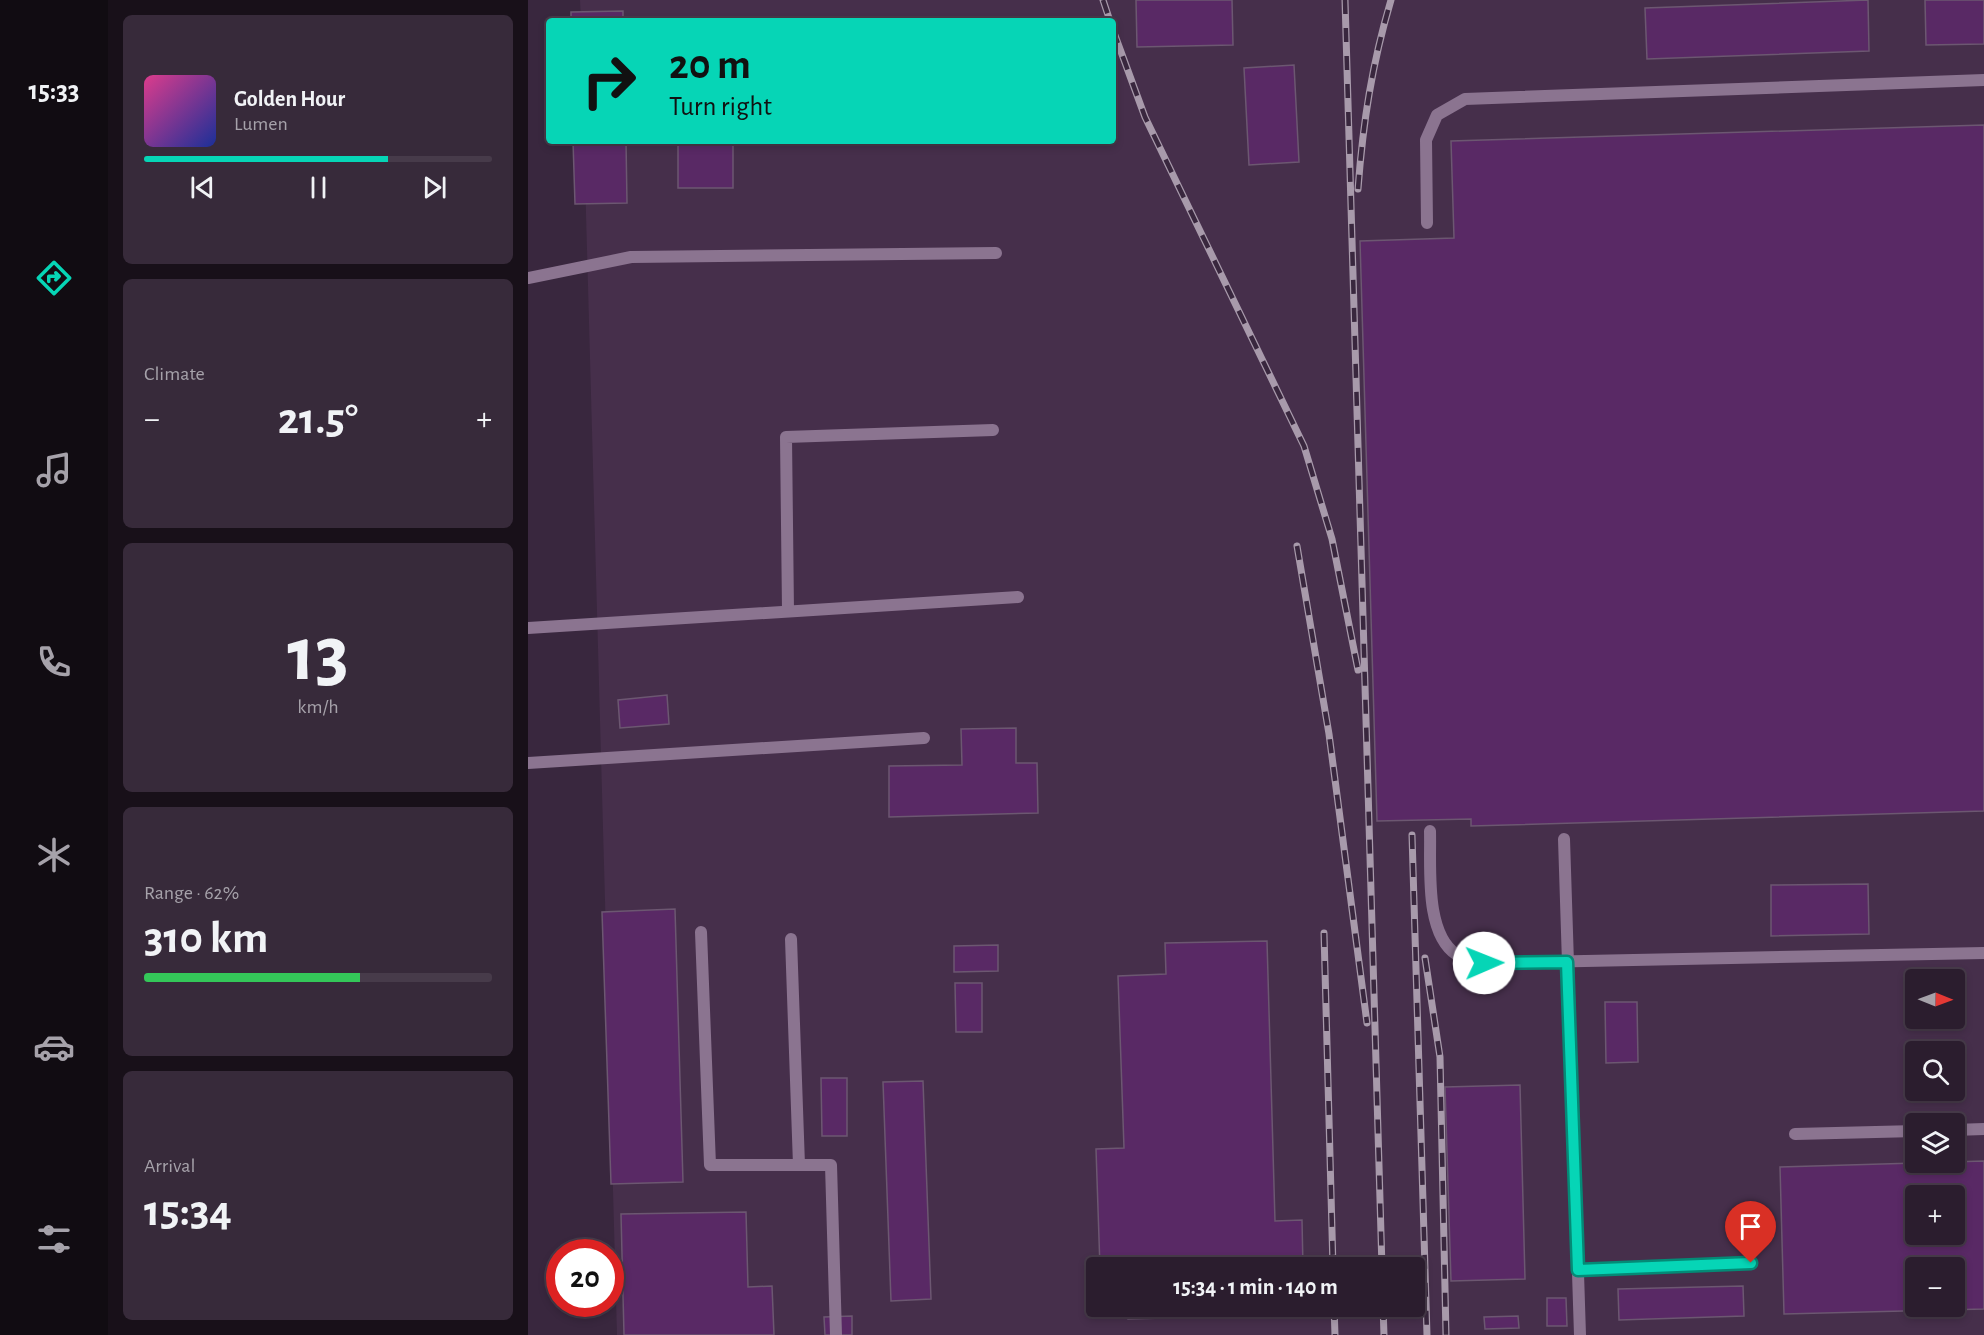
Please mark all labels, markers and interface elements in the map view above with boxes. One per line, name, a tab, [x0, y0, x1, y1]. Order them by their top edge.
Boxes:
icon: right	[570, 42, 648, 120]
text: 20 m	[669, 44, 751, 86]
text: 15:33	[29, 77, 79, 104]
text: Golden Hour	[234, 88, 345, 110]
text: Turn right	[669, 93, 772, 120]
text: Lumen	[234, 114, 288, 134]
icon: previous	[186, 171, 219, 204]
icon: pause	[302, 171, 335, 204]
icon: next	[418, 171, 451, 204]
icon: directions	[33, 257, 75, 299]
text: Climate	[144, 364, 205, 384]
text: 21.5°	[278, 397, 358, 442]
text: −	[144, 403, 160, 436]
text: +	[476, 403, 492, 436]
icon: music	[33, 449, 75, 491]
text: 13	[287, 617, 349, 695]
icon: phone	[33, 641, 75, 683]
text: km/h	[297, 697, 339, 717]
icon: climate	[33, 834, 75, 876]
text: Range · 62%	[144, 883, 239, 903]
text: 310 km	[144, 916, 268, 961]
position arrow	[1452, 931, 1516, 995]
north arrow	[1905, 969, 1965, 1029]
map controls	[1905, 969, 1965, 1317]
icon: car	[33, 1026, 75, 1068]
button: search	[1905, 1041, 1965, 1101]
button: layers	[1905, 1113, 1965, 1173]
text: Arrival	[144, 1156, 195, 1176]
button: +	[1905, 1185, 1965, 1245]
text: 15:34	[144, 1189, 232, 1234]
pin	[1725, 1201, 1776, 1263]
icon: arrive	[1734, 1210, 1767, 1243]
icon: filters	[33, 1218, 75, 1260]
speed limit sign: 20	[546, 1239, 624, 1317]
button: −	[1905, 1257, 1965, 1317]
text: 15:34 · 1 min · 140 m	[1173, 1276, 1338, 1298]

